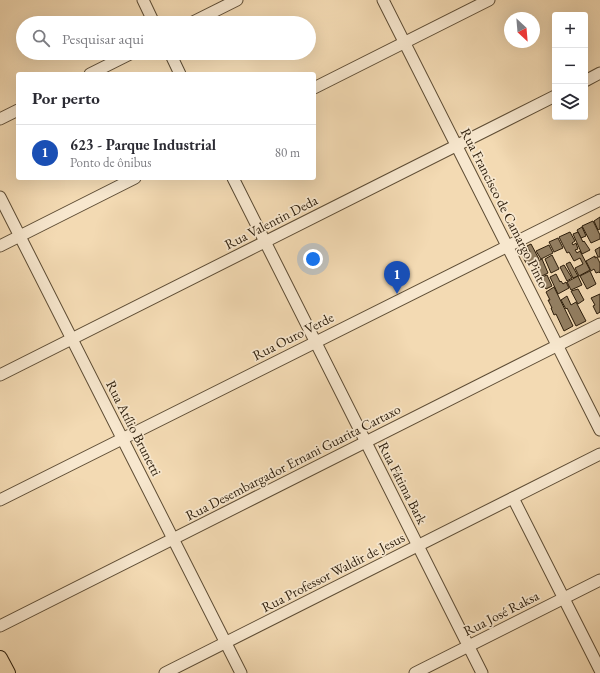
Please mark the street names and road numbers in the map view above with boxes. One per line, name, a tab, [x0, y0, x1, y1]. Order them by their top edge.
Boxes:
street label: Rua Francisco de Camargo Pinto	[457, 125, 553, 291]
street label: Rua Valentin Deda	[221, 191, 321, 253]
street label: Rua Ouro Verde	[249, 308, 337, 364]
street label: Rua Atílio Brunetti	[102, 377, 166, 479]
street label: Rua Desembargador Ernani Guarita Cartaxo	[182, 400, 404, 524]
street label: Rua Fátima Bark	[374, 439, 432, 528]
street label: Rua Professor Waldir de Jesus	[258, 528, 408, 616]
street label: Rua José Raksa	[460, 586, 542, 640]

